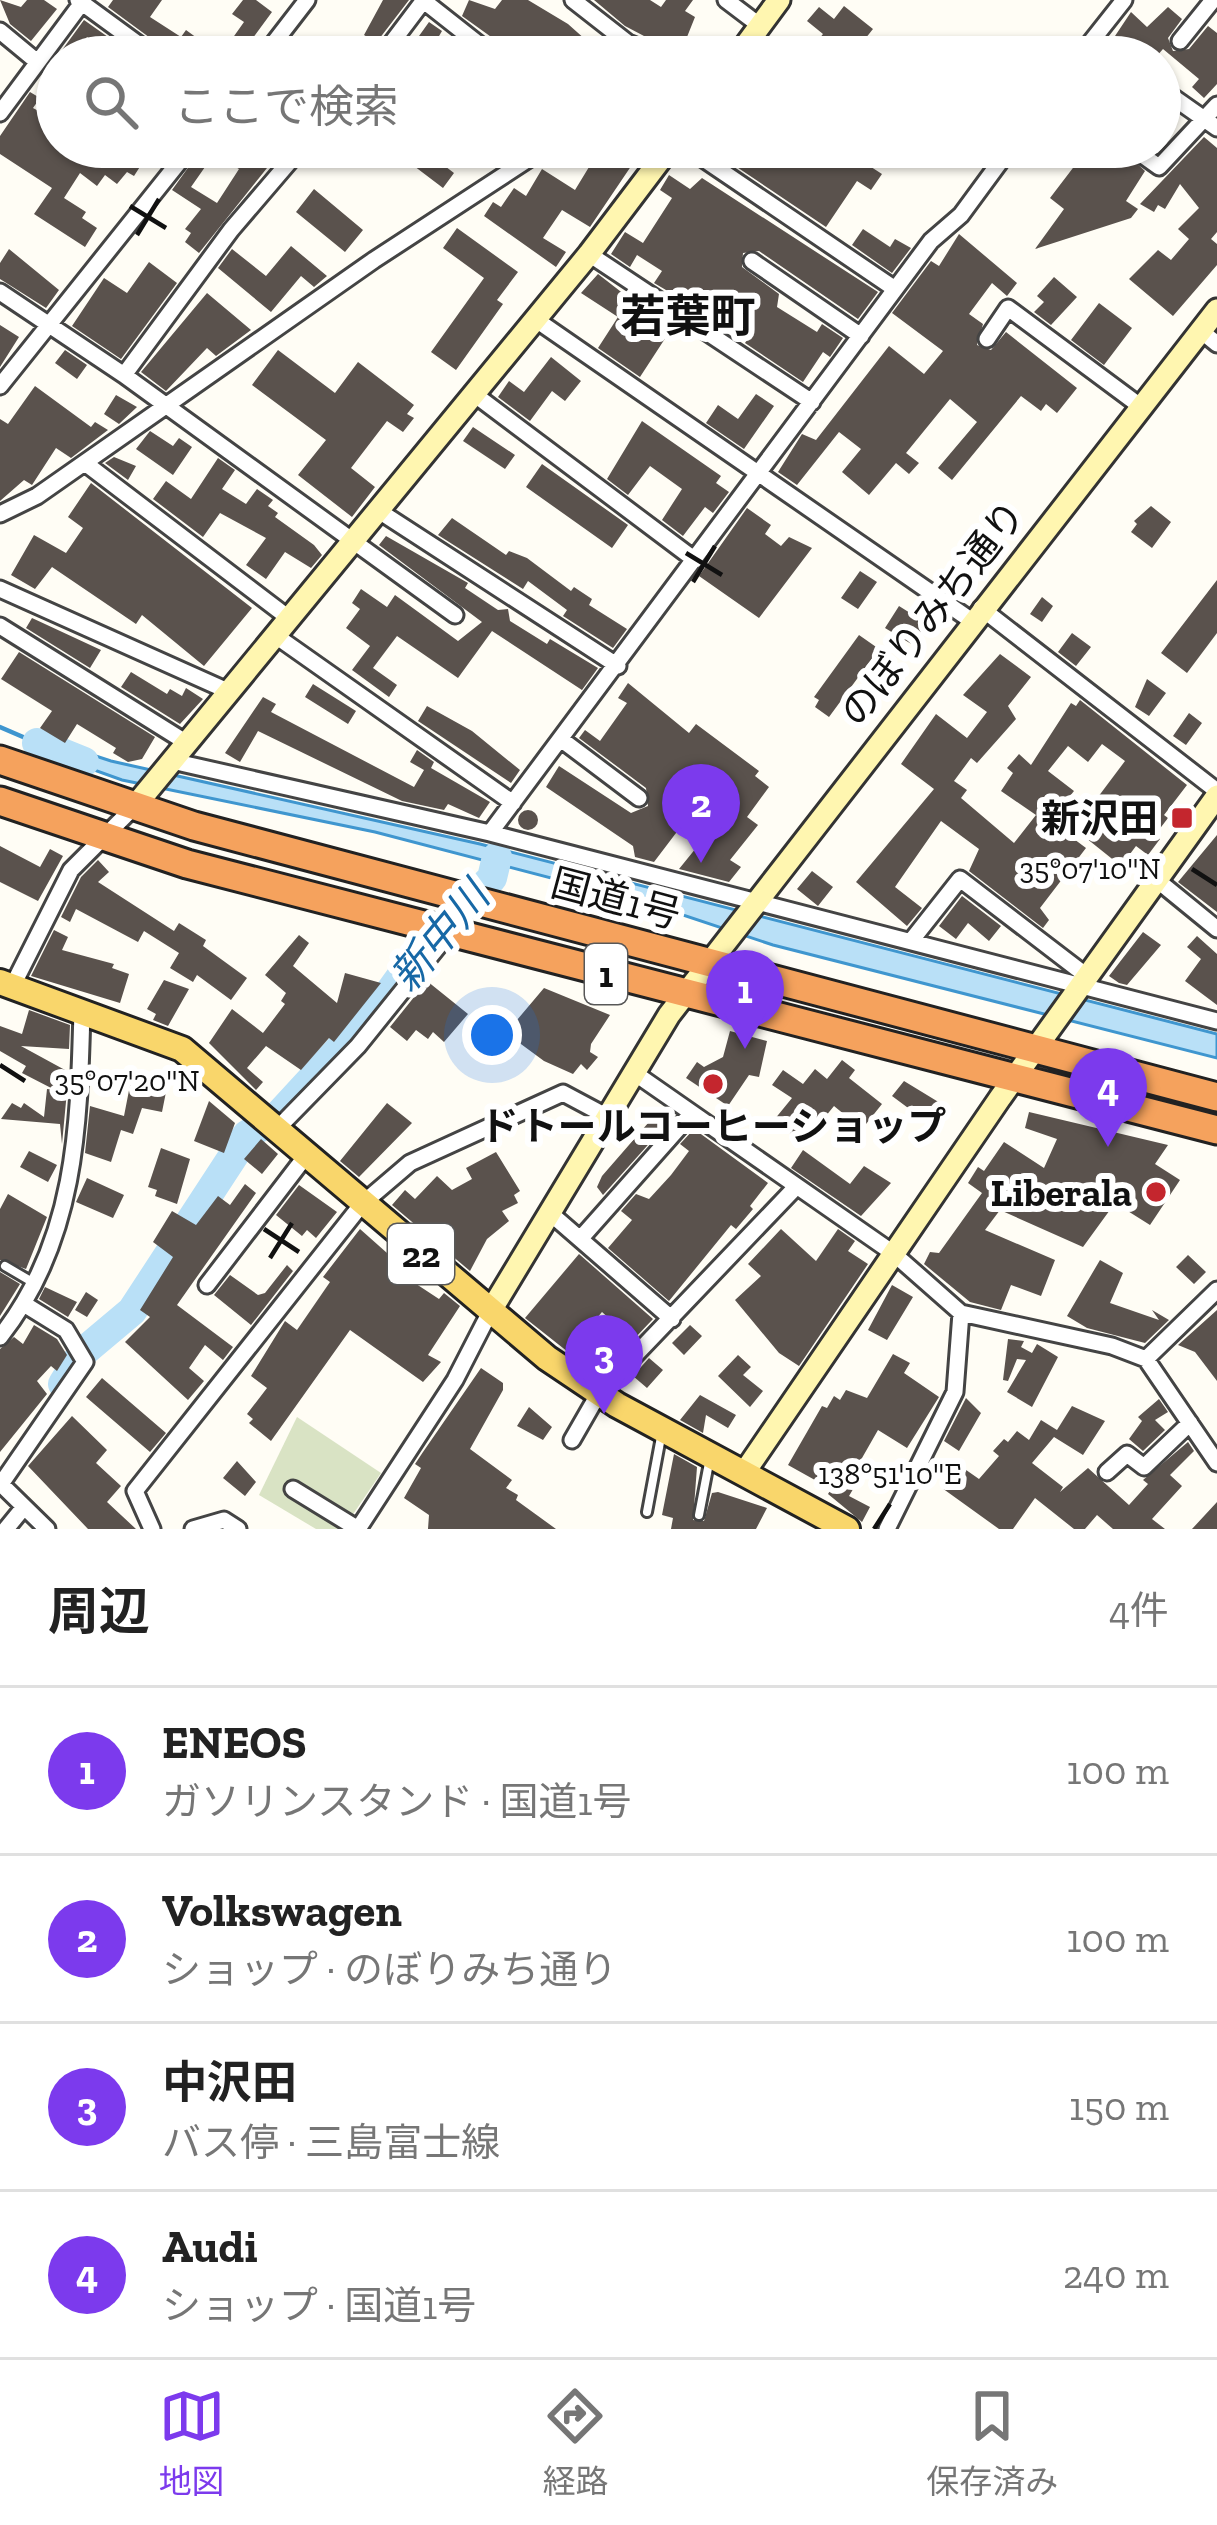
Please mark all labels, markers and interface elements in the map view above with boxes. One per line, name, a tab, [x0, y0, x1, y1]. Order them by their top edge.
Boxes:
search box	[36, 36, 1181, 168]
icon: search	[78, 69, 144, 135]
text: ここで検索	[174, 80, 399, 134]
district label: 若葉町	[620, 290, 756, 344]
street label: のぼりみち通り	[830, 491, 1035, 735]
pin: 2	[662, 764, 740, 863]
place label: 新沢田	[1041, 795, 1158, 842]
marker: 新沢田	[1169, 805, 1195, 831]
text: 35°07'10"N	[1019, 851, 1161, 887]
street label: 国道1号	[546, 859, 686, 938]
water label: 新中川	[379, 869, 502, 1001]
road number: 1	[585, 944, 627, 1004]
pin: 1	[706, 950, 784, 1049]
your location	[462, 1005, 522, 1065]
pin: 4	[1069, 1048, 1147, 1147]
text: 35°07'20"N	[54, 1063, 200, 1099]
marker: ドトールコーヒーショップ	[700, 1071, 726, 1097]
place label: ドトールコーヒーショップ	[480, 1103, 946, 1150]
place label: Liberala	[990, 1169, 1132, 1216]
marker: Liberala	[1143, 1179, 1169, 1205]
road number: 22	[388, 1224, 454, 1284]
pin: 3	[565, 1315, 643, 1414]
text: 138°51'10"E	[818, 1456, 962, 1492]
text: 周辺	[48, 1581, 150, 1642]
text: 4件	[1109, 1587, 1169, 1634]
text: ENEOS	[162, 1716, 307, 1770]
text: 1	[79, 1747, 95, 1794]
text: 100 m	[1067, 1747, 1169, 1794]
text: ガソリンスタンド · 国道1号	[162, 1778, 631, 1825]
text: Volkswagen	[162, 1884, 402, 1938]
text: 2	[77, 1915, 97, 1962]
text: 100 m	[1067, 1915, 1169, 1962]
text: ショップ · のぼりみち通り	[162, 1946, 617, 1993]
text: 中沢田	[162, 2056, 297, 2110]
text: 3	[77, 2083, 97, 2130]
text: 150 m	[1069, 2083, 1169, 2130]
text: バス停 · 三島富士線	[162, 2119, 500, 2166]
text: Audi	[162, 2220, 258, 2274]
text: 4	[76, 2251, 98, 2298]
text: 240 m	[1063, 2251, 1169, 2298]
text: ショップ · 国道1号	[162, 2282, 476, 2329]
tab: 地図	[159, 2383, 225, 2503]
tab: 経路	[542, 2383, 608, 2503]
tab: 保存済み	[926, 2383, 1058, 2503]

